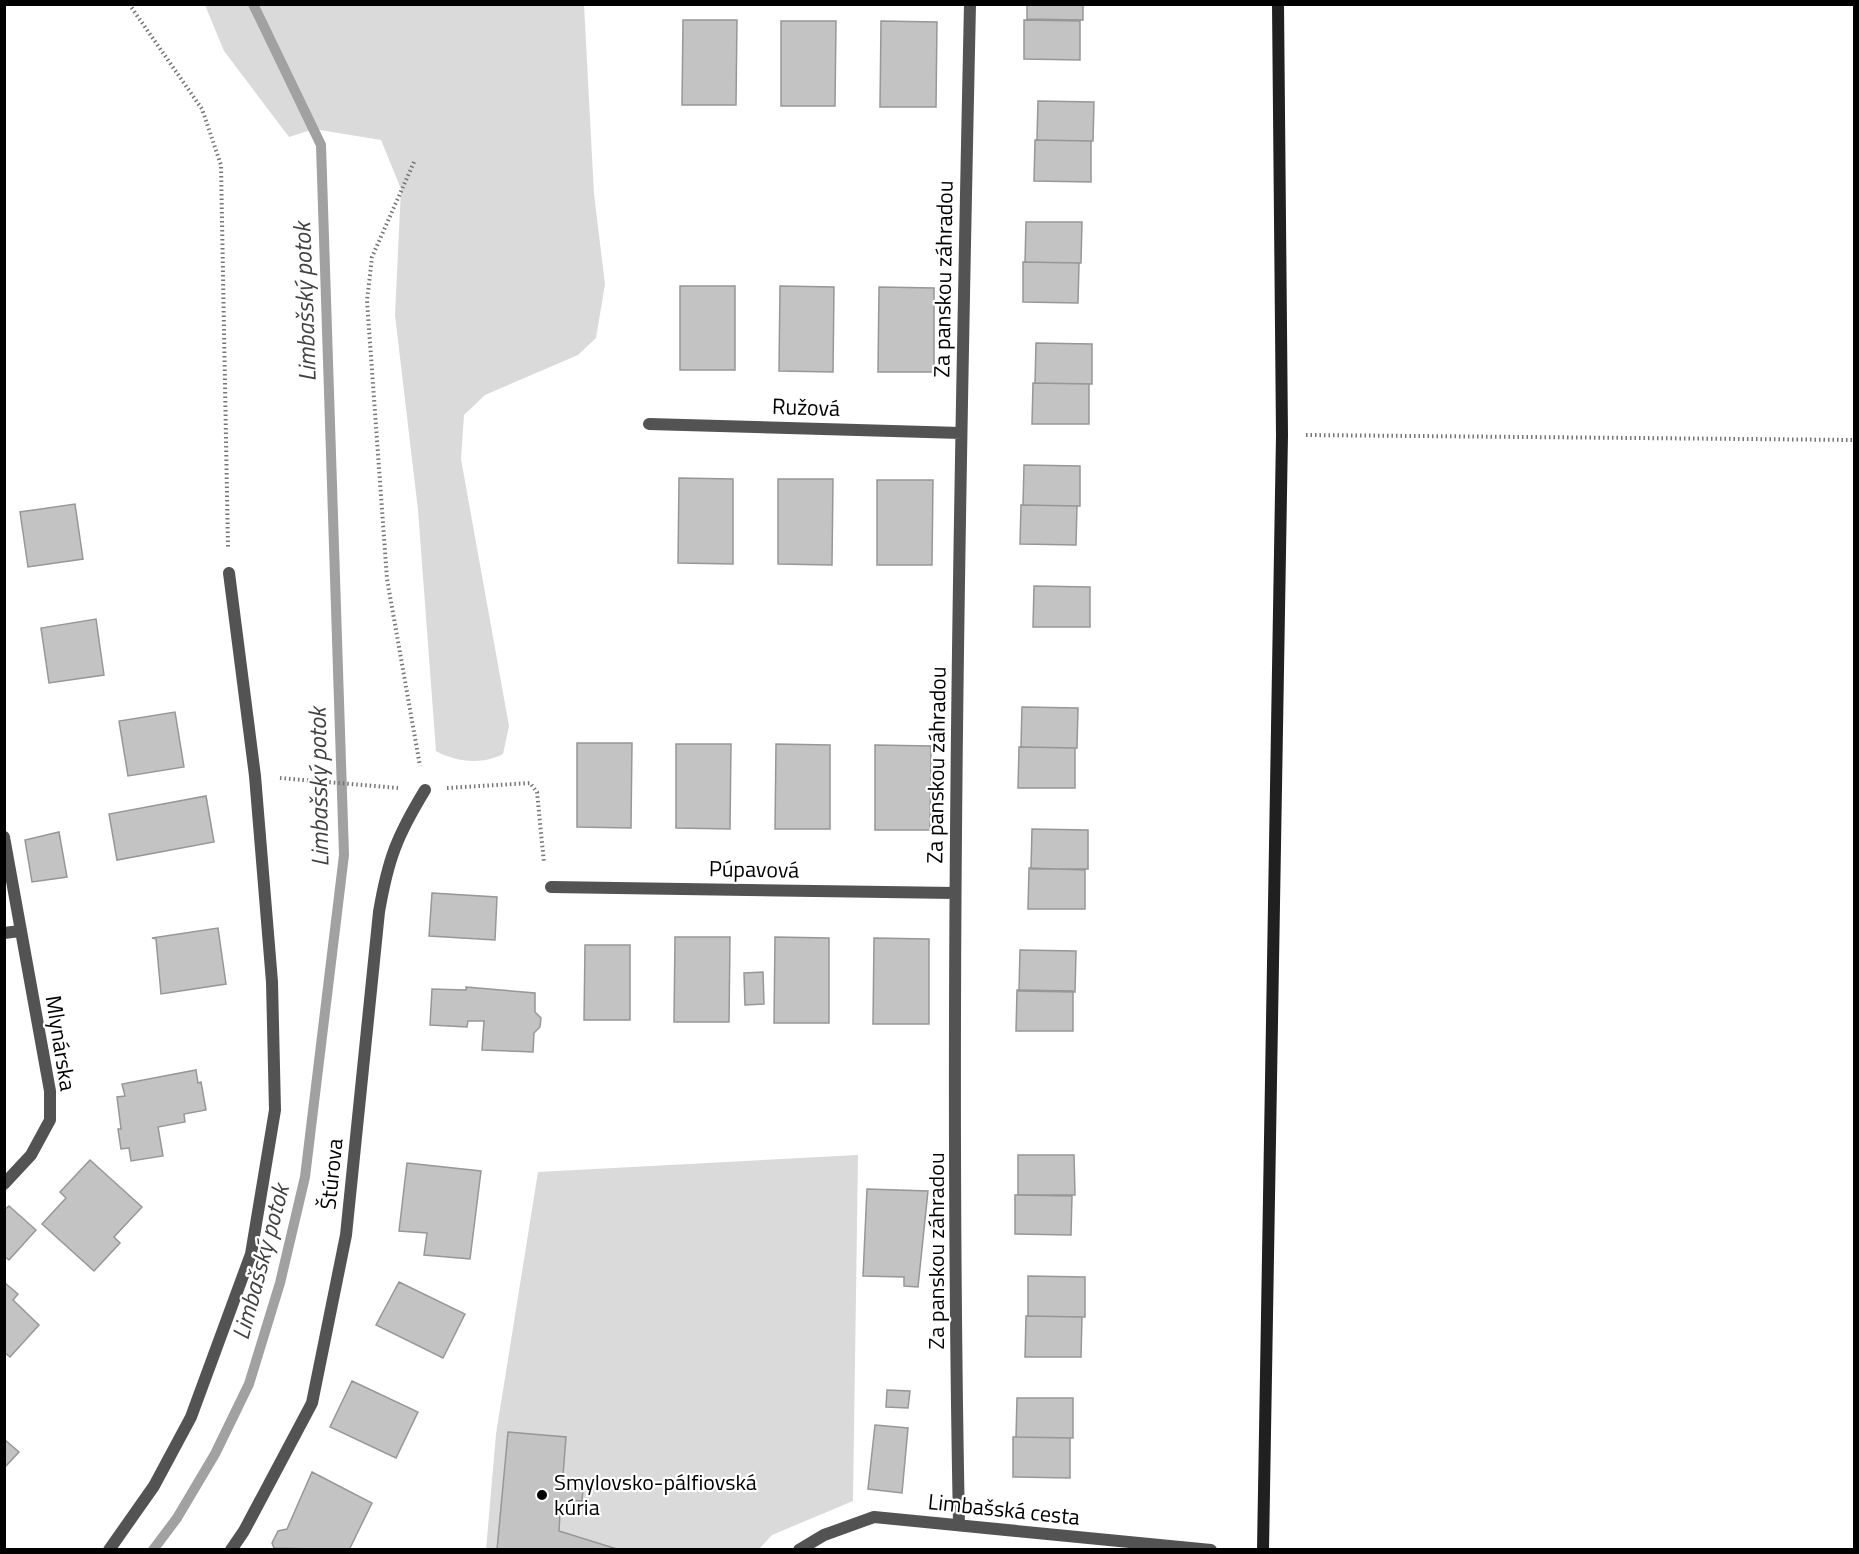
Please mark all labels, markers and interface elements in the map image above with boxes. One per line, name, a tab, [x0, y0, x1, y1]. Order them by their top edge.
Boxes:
street label: Za panskou záhradou	[924, 180, 962, 378]
water label: Limbašský potok	[283, 219, 325, 382]
street label: Ružová	[771, 389, 841, 425]
street label: Za panskou záhradou	[917, 666, 955, 864]
water label: Limbašský potok	[299, 704, 337, 867]
street label: Púpavová	[708, 851, 800, 887]
street label: Mlynárska	[37, 993, 85, 1093]
street label: Štúrova	[310, 1137, 352, 1211]
street label: Za panskou záhradou	[919, 1152, 953, 1350]
water label: Limbašský potok	[222, 1177, 299, 1343]
place label: Smylovsko-pálfiovská kúria	[554, 1465, 757, 1524]
street label: Limbašská cesta	[926, 1484, 1082, 1534]
marker: Smylovsko-pálfiovská kúria	[535, 1488, 549, 1502]

